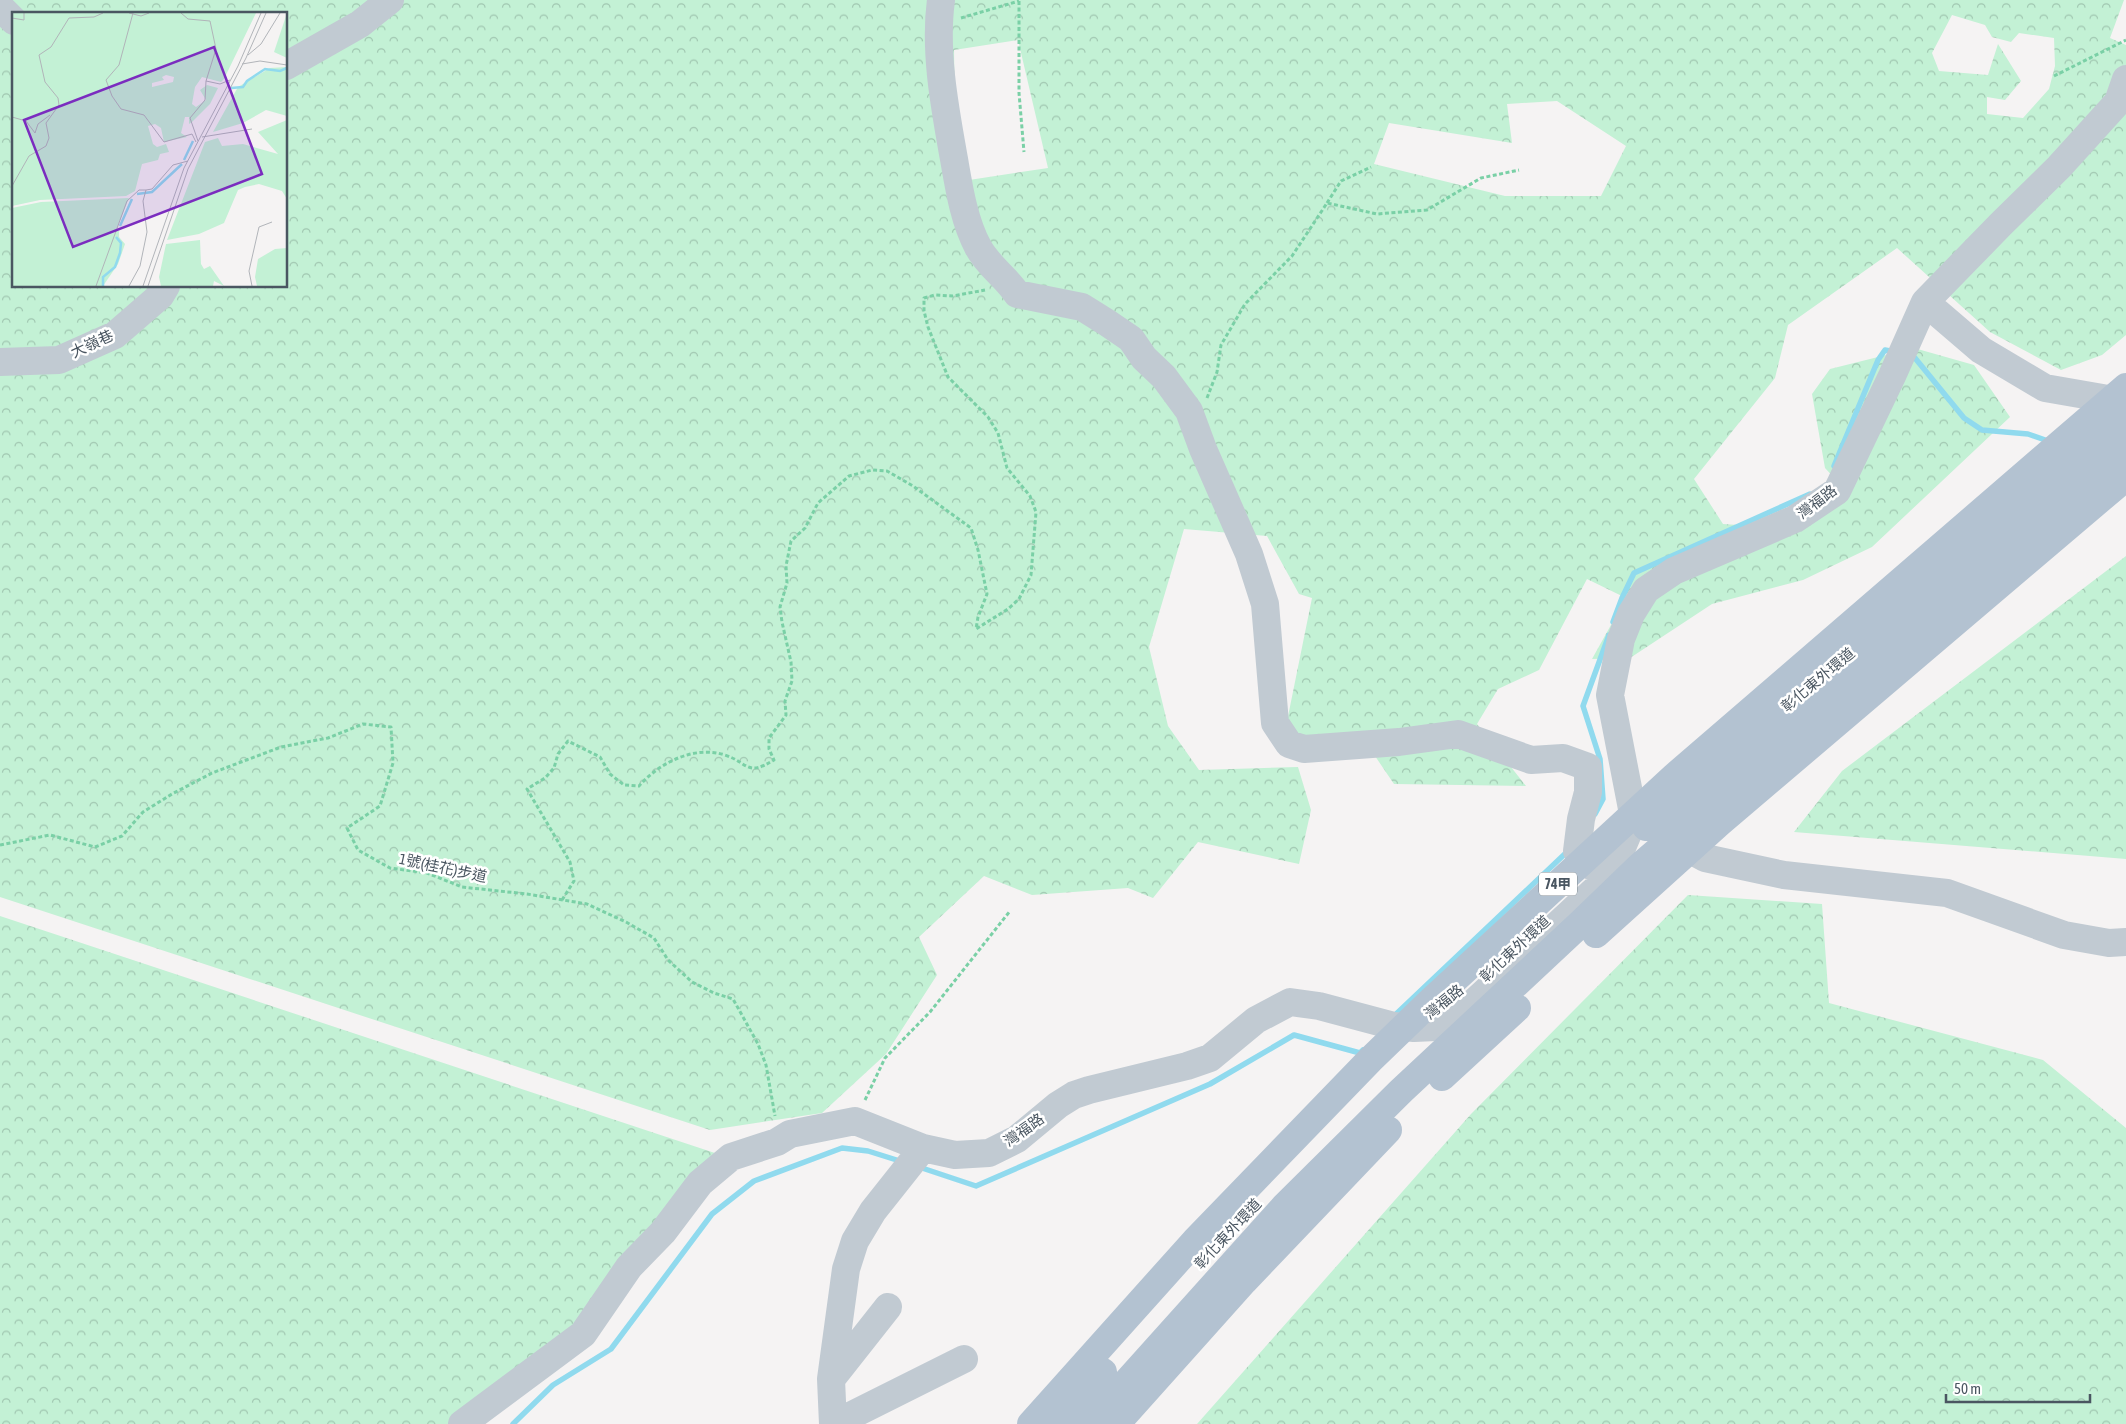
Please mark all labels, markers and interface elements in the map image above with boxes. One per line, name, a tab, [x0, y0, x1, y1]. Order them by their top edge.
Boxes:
inset map	[12, 12, 288, 288]
street label: 大嶺巷	[68, 326, 116, 361]
street label: 灣福路	[1794, 481, 1840, 522]
street label: 彰化東外環道	[1778, 644, 1858, 715]
street label: 1號(桂花)步道	[398, 850, 489, 885]
road number: 74甲	[1539, 872, 1577, 896]
street label: 彰化東外環道	[1476, 912, 1553, 986]
street label: 灣福路	[1421, 981, 1467, 1022]
street label: 灣福路	[1000, 1110, 1047, 1149]
street label: 彰化東外環道	[1191, 1195, 1265, 1272]
scale bar	[1946, 1372, 2090, 1404]
text: 50 m	[1954, 1380, 1981, 1397]

